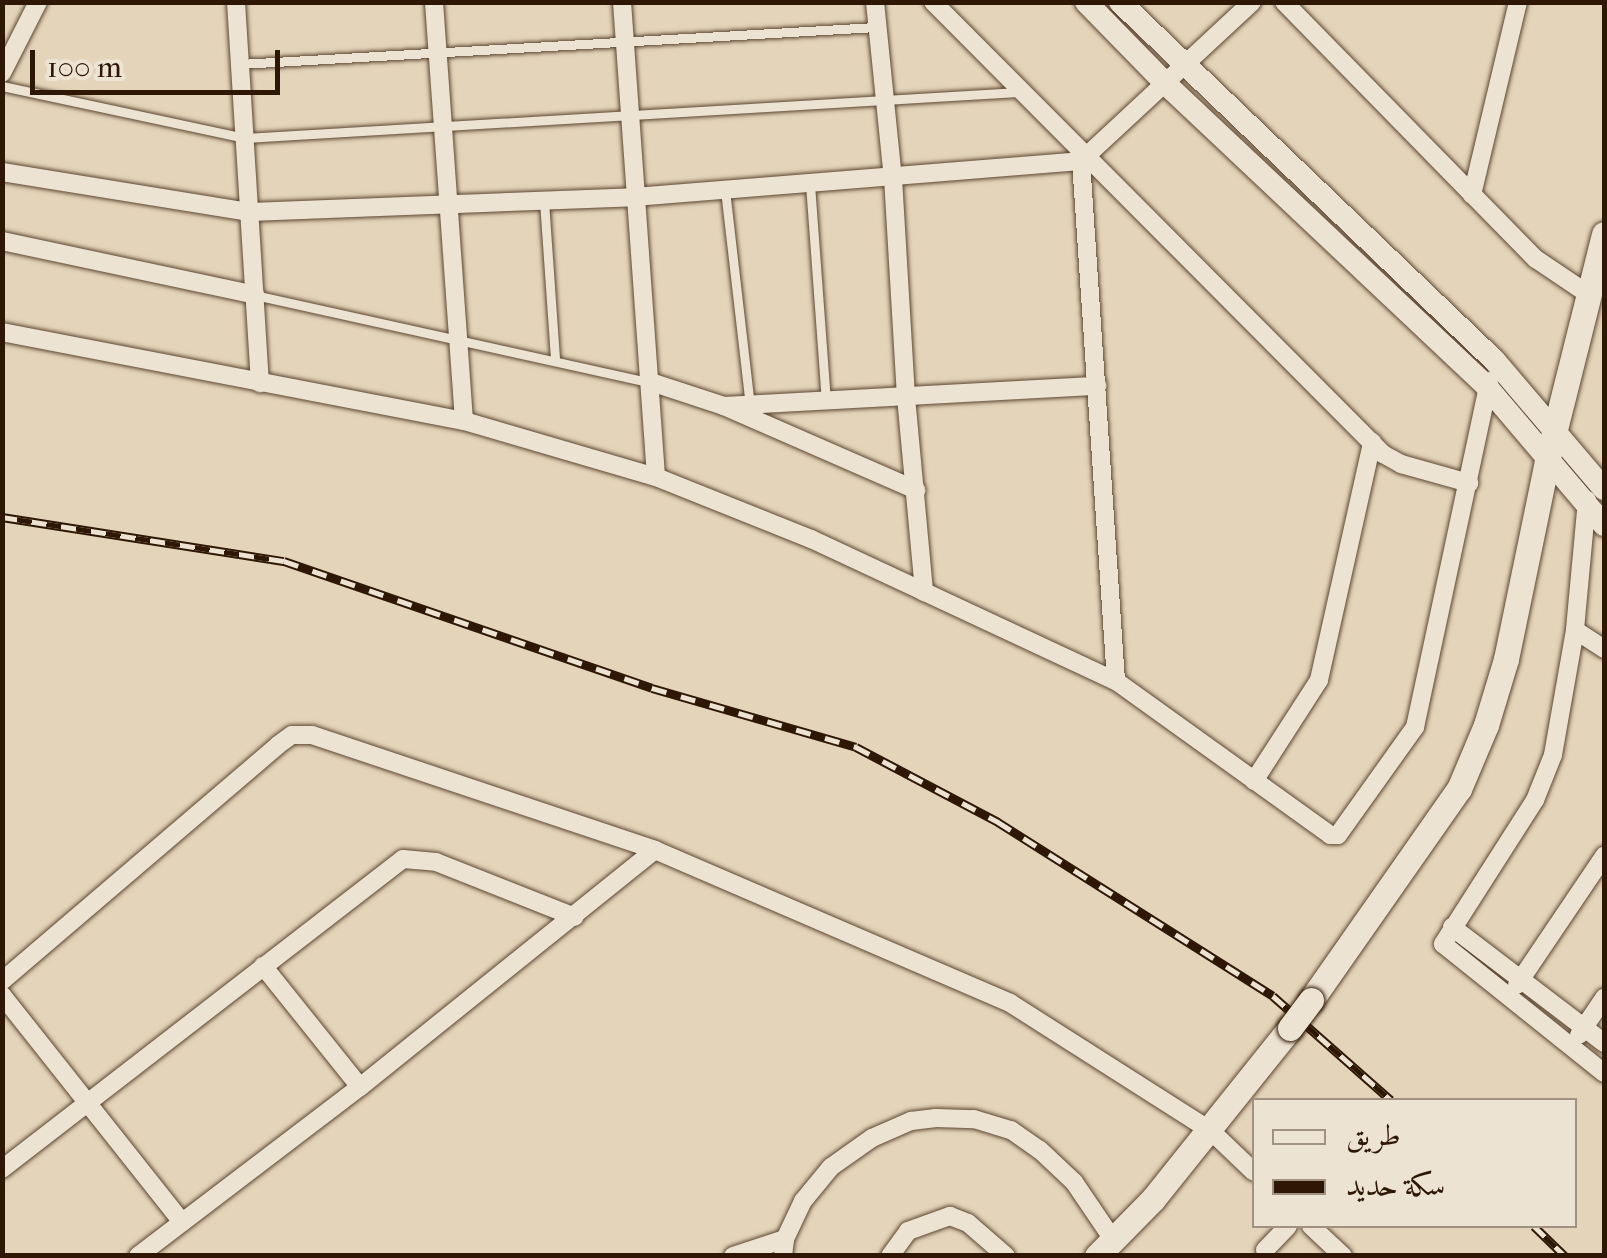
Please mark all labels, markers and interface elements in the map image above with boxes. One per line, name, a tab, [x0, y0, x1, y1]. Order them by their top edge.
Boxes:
scale bar	[35, 30, 285, 92]
text: 100 m	[47, 50, 122, 85]
legend	[1252, 1098, 1577, 1228]
text: طريق	[1346, 1118, 1401, 1153]
text: سكة حديد	[1346, 1168, 1445, 1203]

